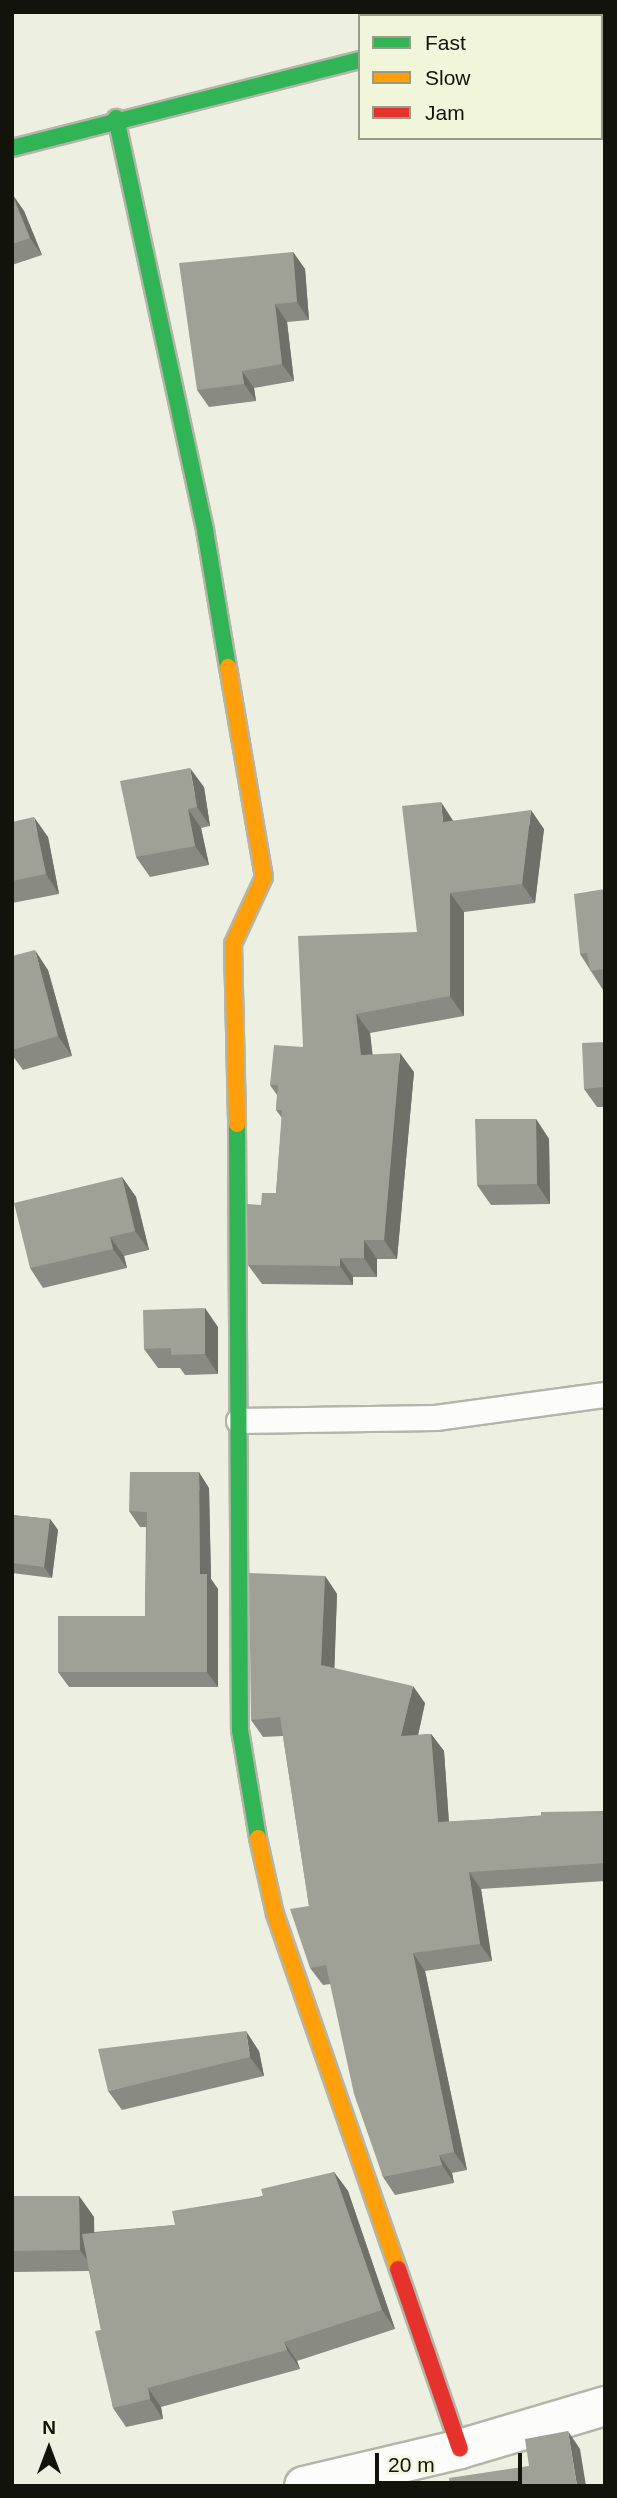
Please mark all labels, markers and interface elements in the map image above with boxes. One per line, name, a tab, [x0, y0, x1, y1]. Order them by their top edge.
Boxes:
legend	[358, 14, 603, 140]
text: Fast	[425, 31, 466, 54]
text: Slow	[425, 66, 471, 89]
text: Jam	[425, 101, 465, 124]
north arrow	[14, 2414, 84, 2484]
text: N	[42, 2417, 56, 2438]
scale bar	[379, 2438, 526, 2482]
text: 20 m	[388, 2453, 435, 2476]

